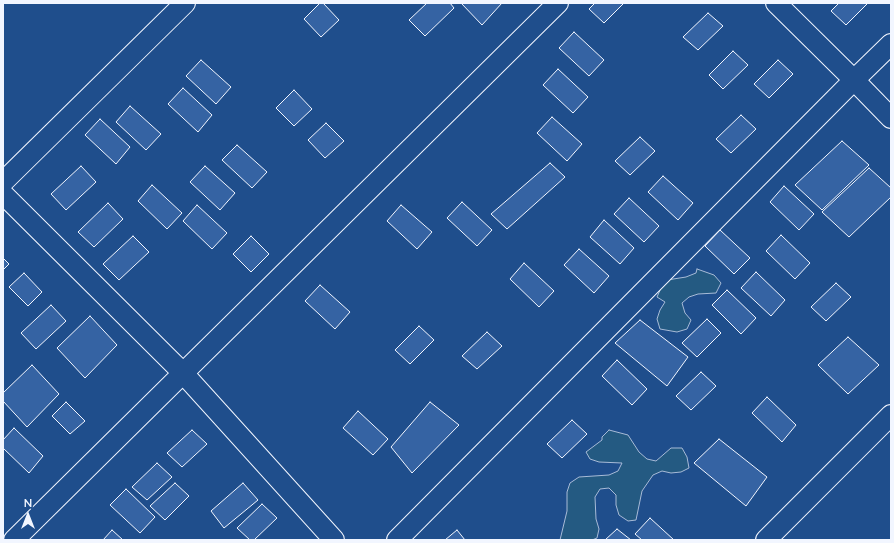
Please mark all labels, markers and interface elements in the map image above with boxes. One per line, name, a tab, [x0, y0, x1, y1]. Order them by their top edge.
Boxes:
north arrow	[8, 495, 48, 535]
text: N	[24, 496, 32, 509]

